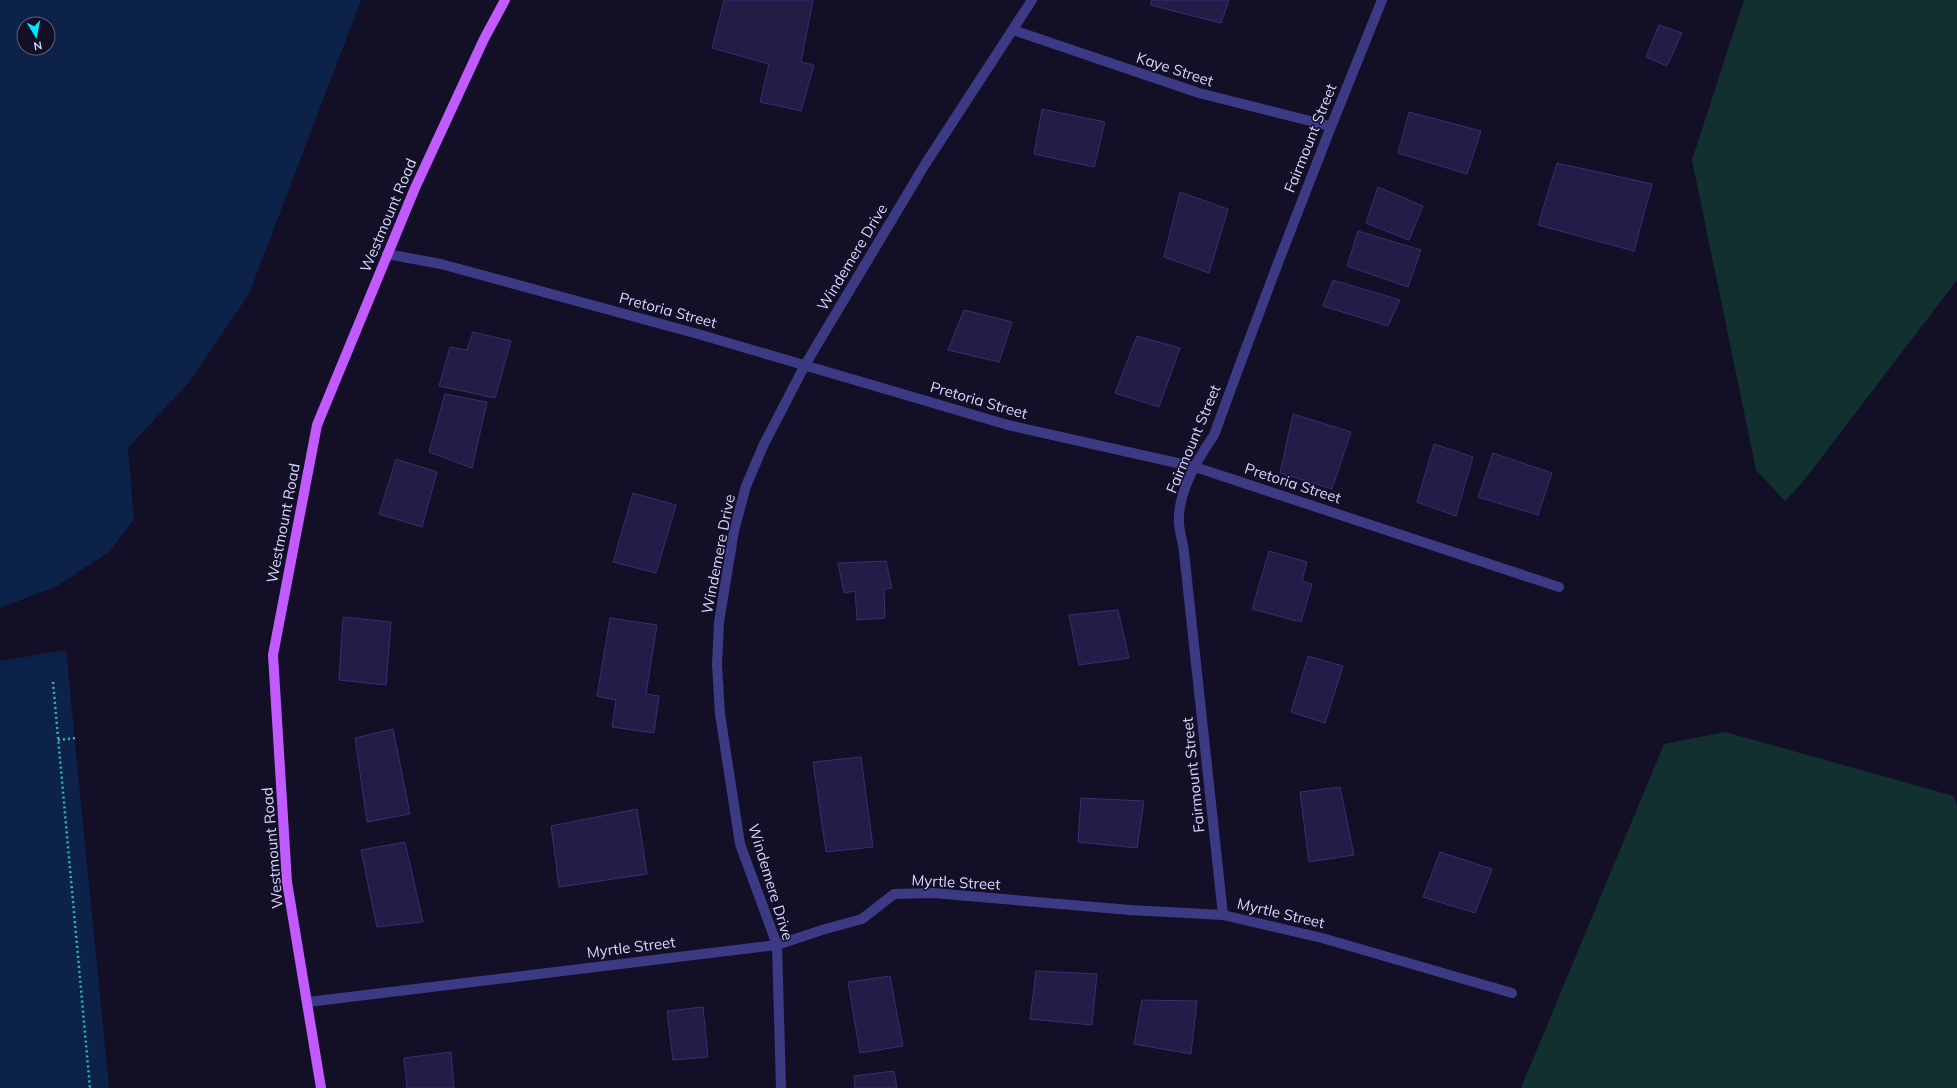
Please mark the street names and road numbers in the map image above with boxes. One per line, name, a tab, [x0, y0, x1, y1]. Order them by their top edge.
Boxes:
street label: Kaye Street	[1134, 48, 1216, 90]
street label: Fairmount Street	[1279, 81, 1341, 195]
street label: Westmount Road	[355, 155, 421, 275]
street label: Windemere Drive	[813, 200, 891, 314]
street label: Pretoria Street	[617, 288, 719, 332]
street label: Pretoria Street	[928, 377, 1030, 423]
street label: Fairmount Street	[1162, 382, 1224, 496]
street label: Pretoria Street	[1242, 458, 1344, 508]
street label: Westmount Road	[262, 461, 304, 585]
street label: Windemere Drive	[697, 493, 739, 615]
street label: Fairmount Street	[1177, 716, 1209, 834]
street label: Westmount Road	[257, 787, 287, 909]
street label: Windemere Drive	[744, 821, 798, 943]
street label: Myrtle Street	[911, 870, 1001, 894]
street label: Myrtle Street	[1235, 894, 1327, 932]
street label: Myrtle Street	[586, 932, 676, 962]

